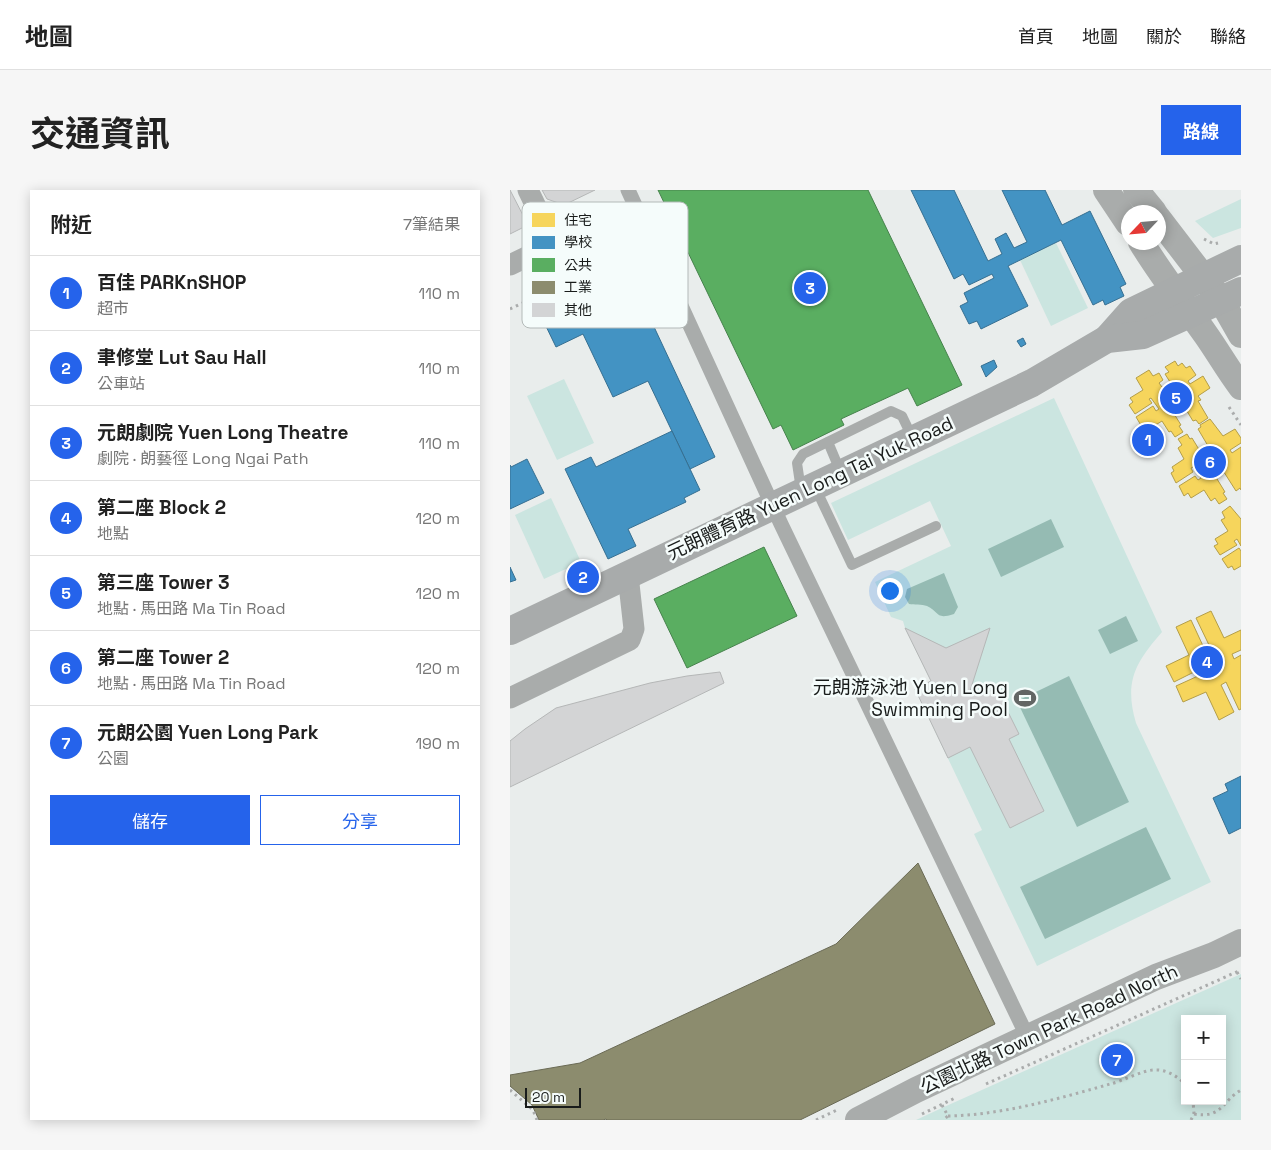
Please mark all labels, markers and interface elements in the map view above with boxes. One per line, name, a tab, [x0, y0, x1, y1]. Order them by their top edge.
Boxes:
text: 地圖	[25, 21, 73, 52]
text: 首頁	[1018, 25, 1054, 48]
text: 地圖	[1082, 25, 1118, 48]
text: 關於	[1146, 25, 1182, 48]
text: 聯絡	[1210, 25, 1246, 48]
button: 路線	[1161, 105, 1241, 155]
text: 交通資訊	[30, 112, 170, 156]
legend	[522, 202, 688, 328]
north arrow	[1121, 205, 1166, 250]
text: 附近	[50, 211, 92, 238]
text: 住宅	[564, 211, 592, 229]
text: 7筆結果	[403, 214, 460, 235]
text: 學校	[564, 233, 592, 251]
text: 公共	[564, 256, 592, 274]
pin: 3	[794, 269, 826, 307]
text: 百佳 PARKnSHOP	[97, 270, 246, 295]
text: 工業	[564, 278, 592, 296]
text: 1	[62, 283, 70, 304]
text: 110 m	[418, 283, 460, 304]
text: 超市	[97, 298, 129, 319]
text: 其他	[564, 301, 592, 319]
text: 聿修堂 Lut Sau Hall	[97, 345, 267, 370]
text: 2	[61, 358, 71, 379]
text: 110 m	[418, 358, 460, 379]
text: 公車站	[97, 373, 145, 394]
pin: 5	[1160, 379, 1192, 417]
street label: 元朗體育路 Yuen Long Tai Yuk Road	[663, 411, 957, 565]
text: 元朗劇院 Yuen Long Theatre	[97, 420, 348, 445]
pin: 1	[1132, 421, 1164, 459]
text: 3	[61, 433, 71, 454]
text: 110 m	[418, 433, 460, 454]
pin: 6	[1194, 443, 1226, 481]
text: 劇院 · 朗藝徑 Long Ngai Path	[97, 448, 309, 469]
text: 第二座 Block 2	[97, 495, 226, 520]
text: 4	[61, 508, 71, 529]
text: 120 m	[416, 508, 460, 529]
text: 地點	[97, 523, 129, 544]
pin: 2	[567, 558, 599, 596]
text: 第三座 Tower 3	[97, 570, 230, 595]
your location	[877, 578, 903, 604]
text: 5	[61, 583, 71, 604]
text: 120 m	[416, 583, 460, 604]
text: 地點 · 馬田路 Ma Tin Road	[97, 598, 285, 619]
pin: 4	[1191, 643, 1223, 681]
text: 第二座 Tower 2	[97, 645, 229, 670]
text: 6	[61, 658, 71, 679]
text: 120 m	[416, 658, 460, 679]
text: 地點 · 馬田路 Ma Tin Road	[97, 673, 285, 694]
place label: 元朗游泳池 Yuen Long Swimming Pool	[813, 675, 1008, 722]
sports icon: 元朗游泳池 Yuen Long Swimming Pool	[1012, 685, 1038, 711]
text: 元朗公園 Yuen Long Park	[97, 720, 319, 745]
text: 7	[62, 733, 70, 754]
text: 190 m	[415, 733, 460, 754]
text: 公園	[97, 748, 129, 769]
button: 儲存	[50, 795, 250, 845]
button: 分享	[260, 795, 460, 845]
street label: 公園北路 Town Park Road North	[916, 958, 1182, 1100]
map controls	[1181, 1015, 1226, 1105]
button: +	[1181, 1015, 1226, 1060]
pin: 7	[1101, 1041, 1133, 1079]
button: −	[1181, 1060, 1226, 1105]
scale bar	[525, 1085, 581, 1108]
text: 20 m	[532, 1088, 565, 1106]

